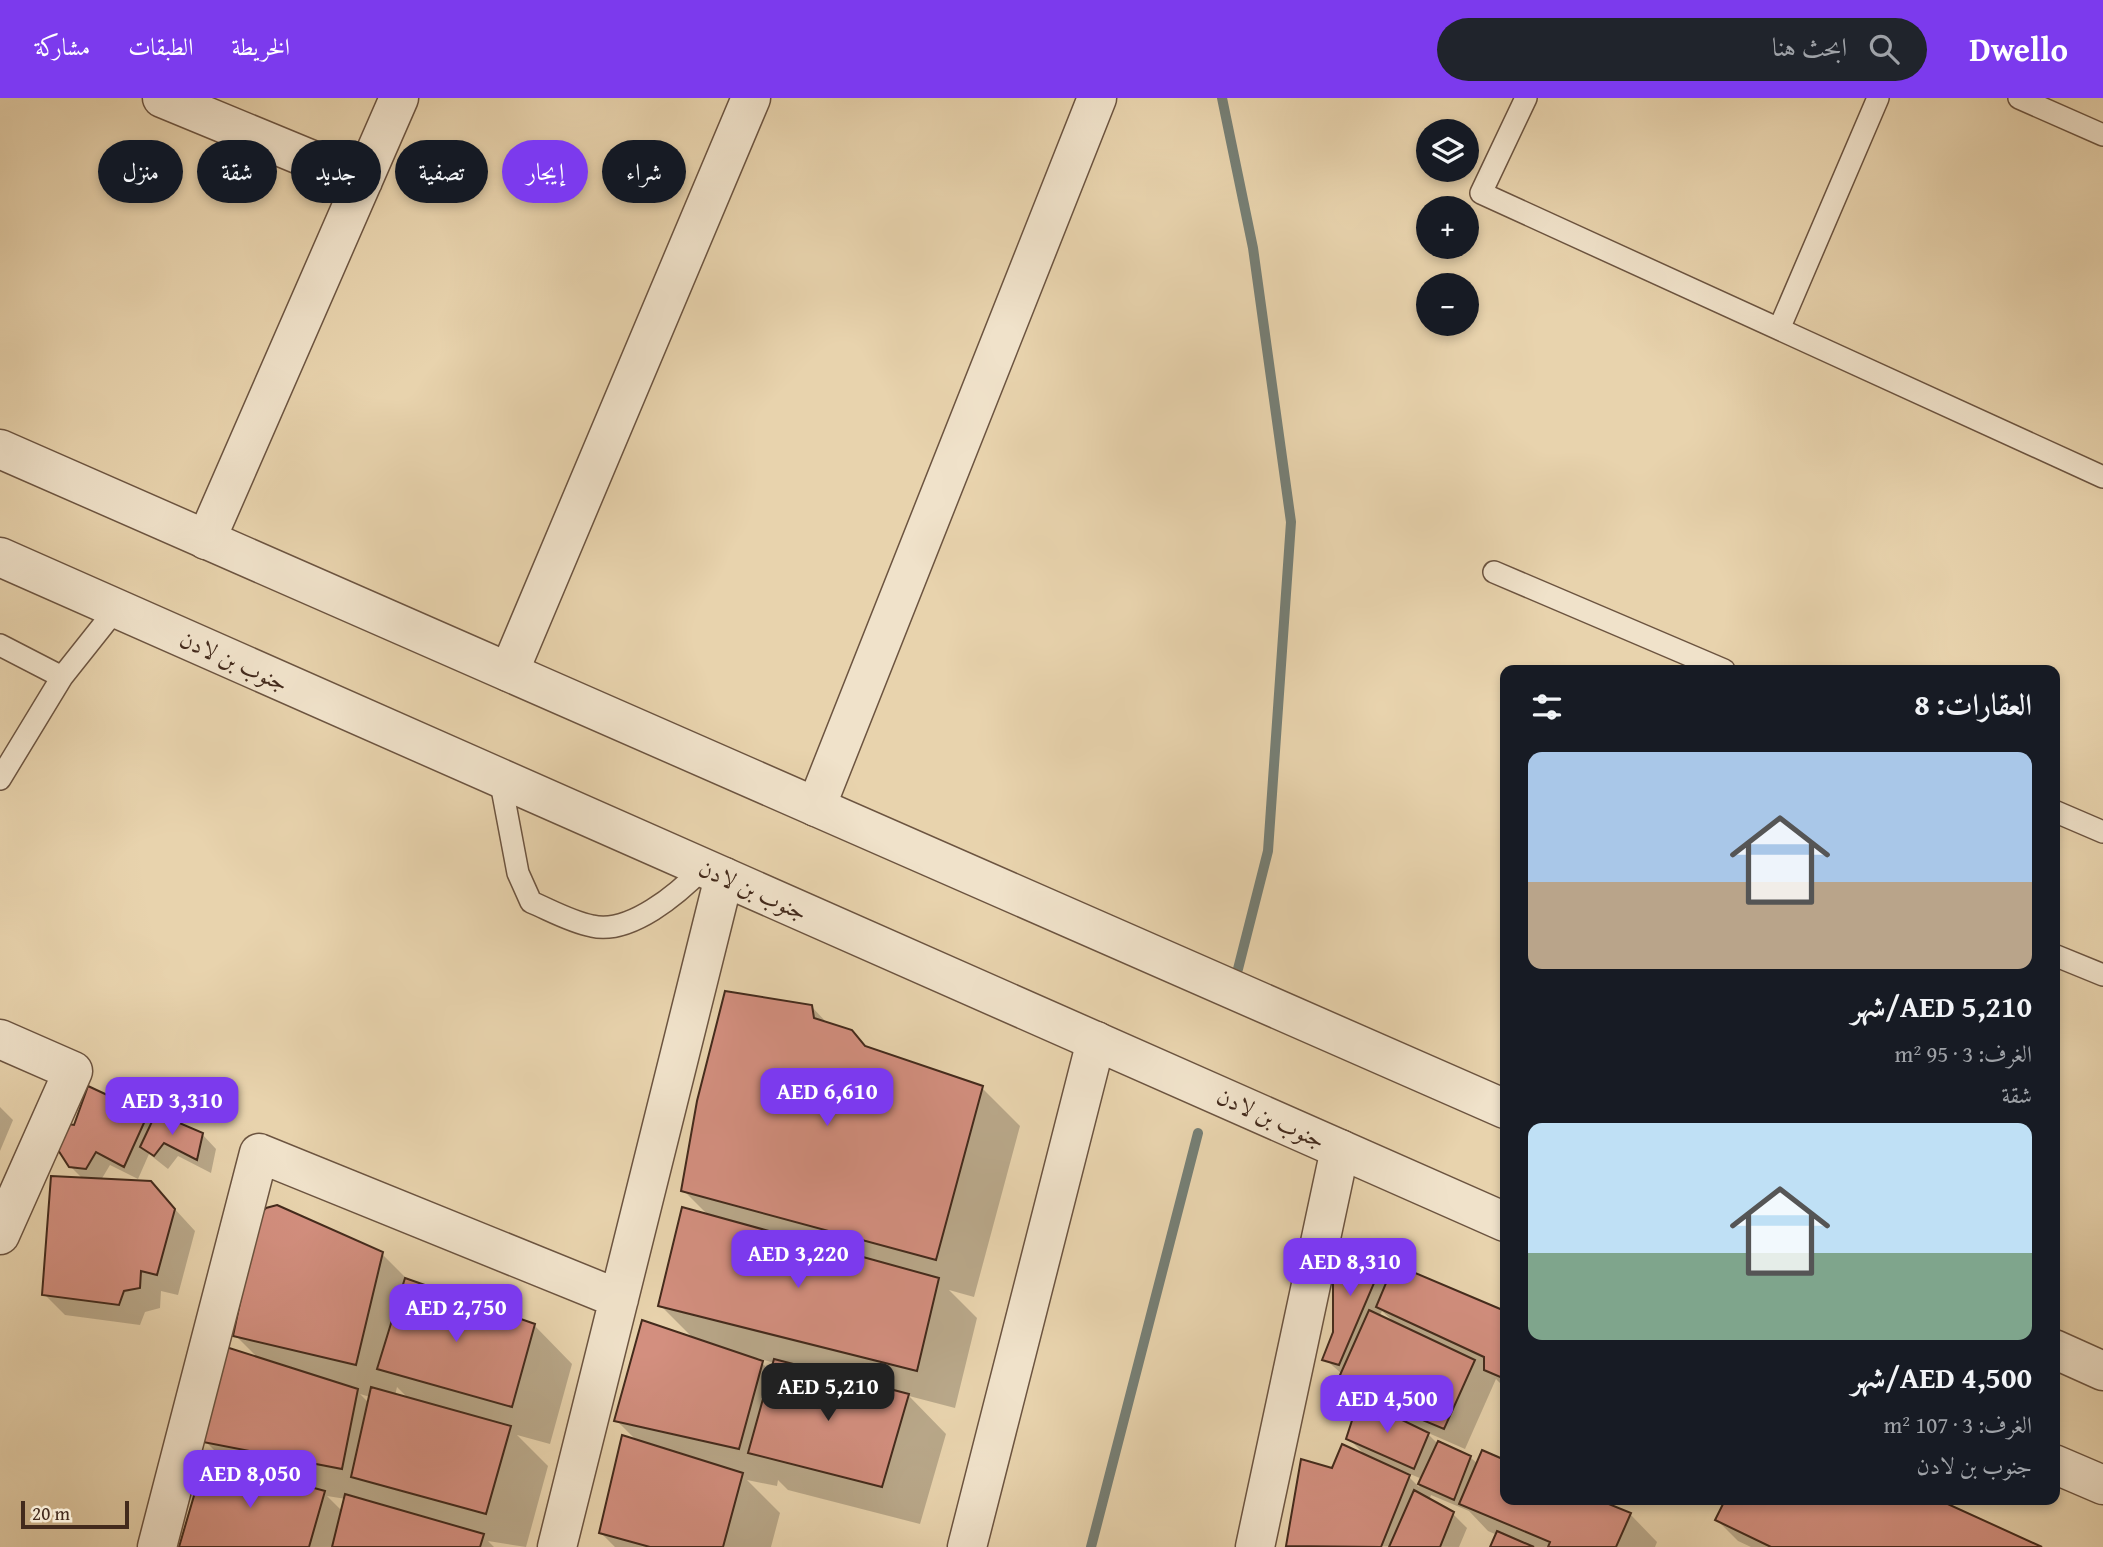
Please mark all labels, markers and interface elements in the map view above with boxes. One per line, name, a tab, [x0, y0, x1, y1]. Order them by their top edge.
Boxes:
search box	[1437, 18, 1927, 81]
text: Dwello	[1969, 25, 2068, 73]
text: ابحث هنا	[1772, 27, 1847, 66]
text: مشاركة	[35, 29, 90, 64]
text: الطبقات	[128, 29, 194, 64]
text: الخريطة	[232, 29, 290, 64]
icon: search	[1865, 30, 1903, 68]
map controls	[1416, 119, 1479, 336]
button: layers	[1416, 119, 1479, 182]
chip: منزل	[98, 140, 183, 203]
chip: شقة	[197, 140, 277, 203]
chip: جديد	[291, 140, 381, 203]
chip: تصفية	[395, 140, 488, 203]
chip: إيجار	[502, 140, 588, 203]
chip: شراء	[602, 140, 686, 203]
button: +	[1416, 196, 1479, 259]
button: −	[1416, 273, 1479, 336]
street label: جنوب بن لادن	[175, 622, 294, 699]
text: العقارات: 8	[1914, 682, 2032, 726]
icon: filters	[1528, 688, 1566, 726]
icon: home	[1717, 797, 1843, 923]
street label: جنوب بن لادن	[694, 851, 813, 928]
text: AED 5,210/شهر	[1851, 984, 2032, 1028]
text: الغرف: 3 · 95 m²	[1895, 1037, 2032, 1070]
pin: AED 6,610	[747, 1068, 907, 1128]
text: AED 6,610	[776, 1074, 878, 1107]
pin: AED 3,310	[92, 1077, 252, 1137]
text: شقة	[2002, 1078, 2032, 1111]
street label: جنوب بن لادن	[1212, 1079, 1331, 1156]
text: AED 3,310	[121, 1083, 223, 1116]
icon: home	[1717, 1168, 1843, 1294]
pin: AED 3,220	[718, 1230, 878, 1290]
text: AED 3,220	[747, 1236, 849, 1269]
pin: AED 8,310	[1270, 1238, 1430, 1298]
text: AED 8,310	[1299, 1244, 1401, 1277]
pin: AED 2,750	[376, 1284, 536, 1344]
text: AED 2,750	[405, 1290, 507, 1323]
text: AED 4,500/شهر	[1851, 1355, 2032, 1399]
pin: AED 5,210	[748, 1364, 908, 1423]
text: AED 5,210	[777, 1369, 879, 1402]
pin: AED 4,500	[1307, 1376, 1467, 1435]
text: AED 4,500	[1336, 1381, 1438, 1414]
text: الغرف: 3 · 107 m²	[1884, 1408, 2032, 1441]
text: جنوب بن لادن	[1917, 1449, 2032, 1482]
pin: AED 8,050	[170, 1450, 330, 1510]
text: AED 8,050	[199, 1456, 301, 1489]
scale bar	[21, 1498, 130, 1530]
text: 20 m	[32, 1499, 70, 1527]

